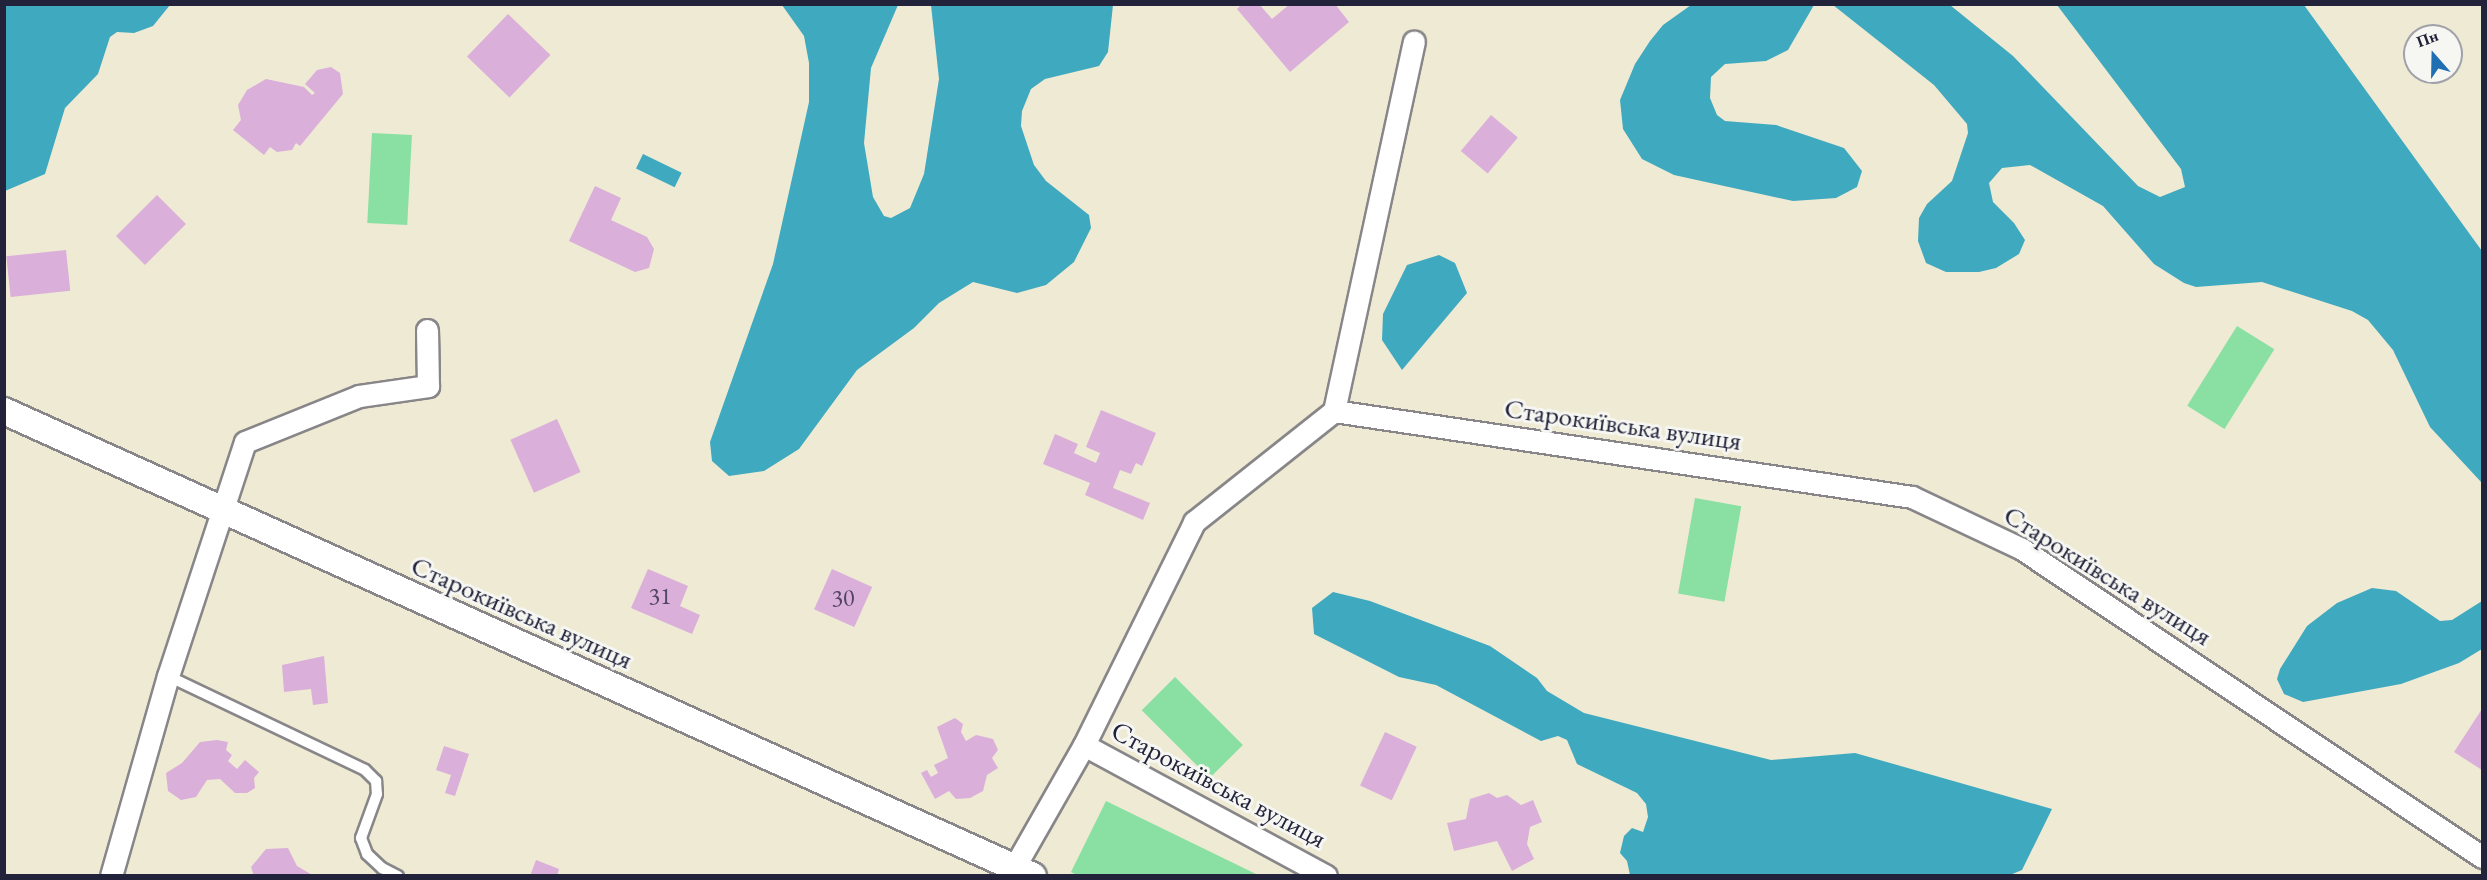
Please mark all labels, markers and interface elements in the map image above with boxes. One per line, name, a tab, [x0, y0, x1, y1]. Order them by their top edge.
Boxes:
north arrow	[2403, 24, 2463, 84]
text: Пн	[2413, 25, 2441, 52]
street label: Старокиївська вулиця	[1503, 391, 1743, 457]
street label: Старокиївська вулиця	[1998, 498, 2218, 652]
street label: Старокиївська вулиця	[406, 549, 638, 675]
house number: 31	[648, 582, 672, 610]
house number: 30	[831, 584, 855, 612]
street label: Старокиївська вулиця	[1106, 714, 1332, 854]

